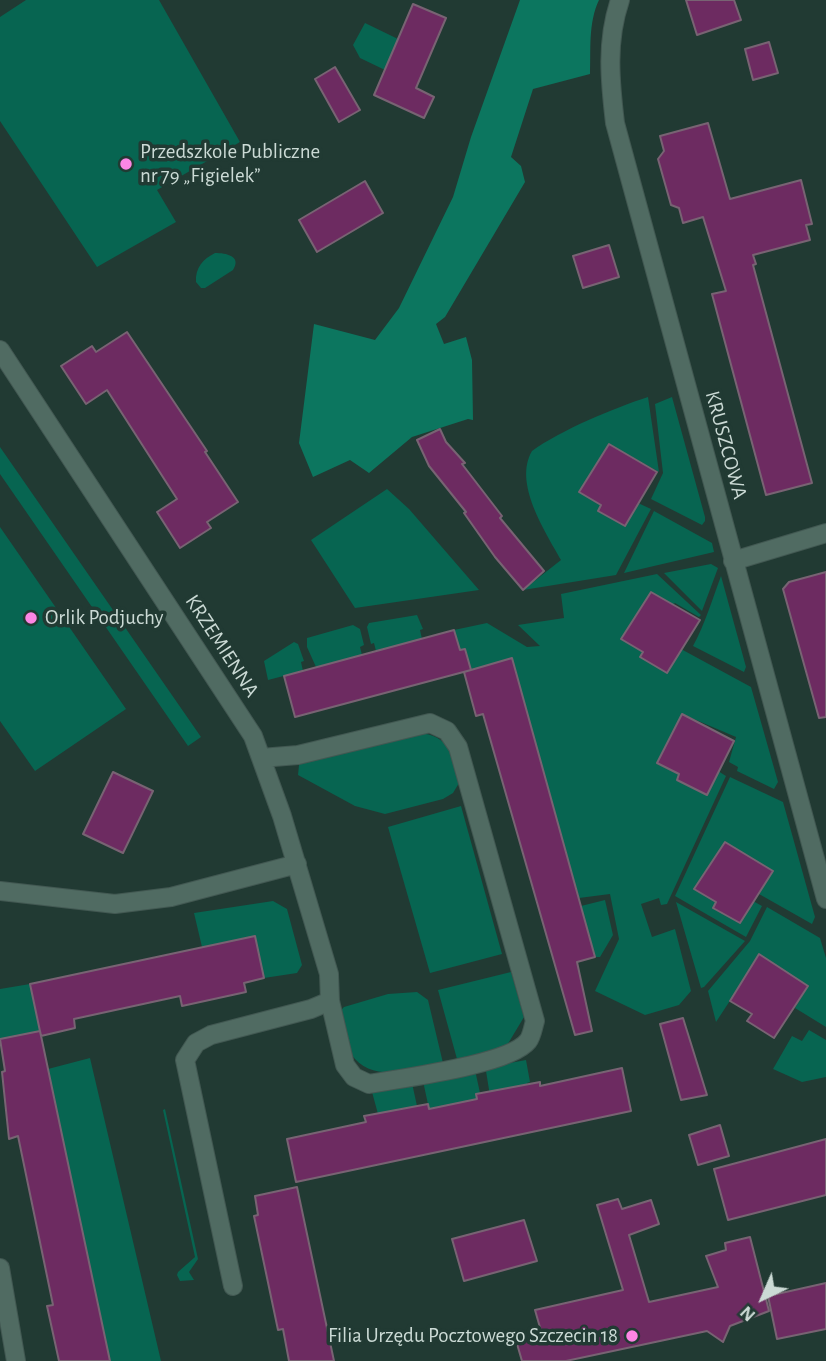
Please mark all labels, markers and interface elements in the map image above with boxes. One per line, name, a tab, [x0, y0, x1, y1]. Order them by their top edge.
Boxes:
place label: Przedszkole Publiczne nr 79 „Figielek”	[140, 139, 320, 189]
marker: Przedszkole Publiczne nr 79 „Figielek”	[118, 156, 134, 172]
street label: KRUSZCOWA	[699, 388, 753, 502]
street label: KRZEMIENNA	[179, 590, 265, 702]
place label: Orlik Podjuchy	[45, 605, 164, 631]
marker: Orlik Podjuchy	[23, 610, 39, 626]
north arrow	[728, 1263, 798, 1333]
text: N	[737, 1302, 759, 1325]
place label: Filia Urzędu Pocztowego Szczecin 18	[328, 1323, 618, 1349]
marker: Filia Urzędu Pocztowego Szczecin 18	[624, 1328, 640, 1344]

